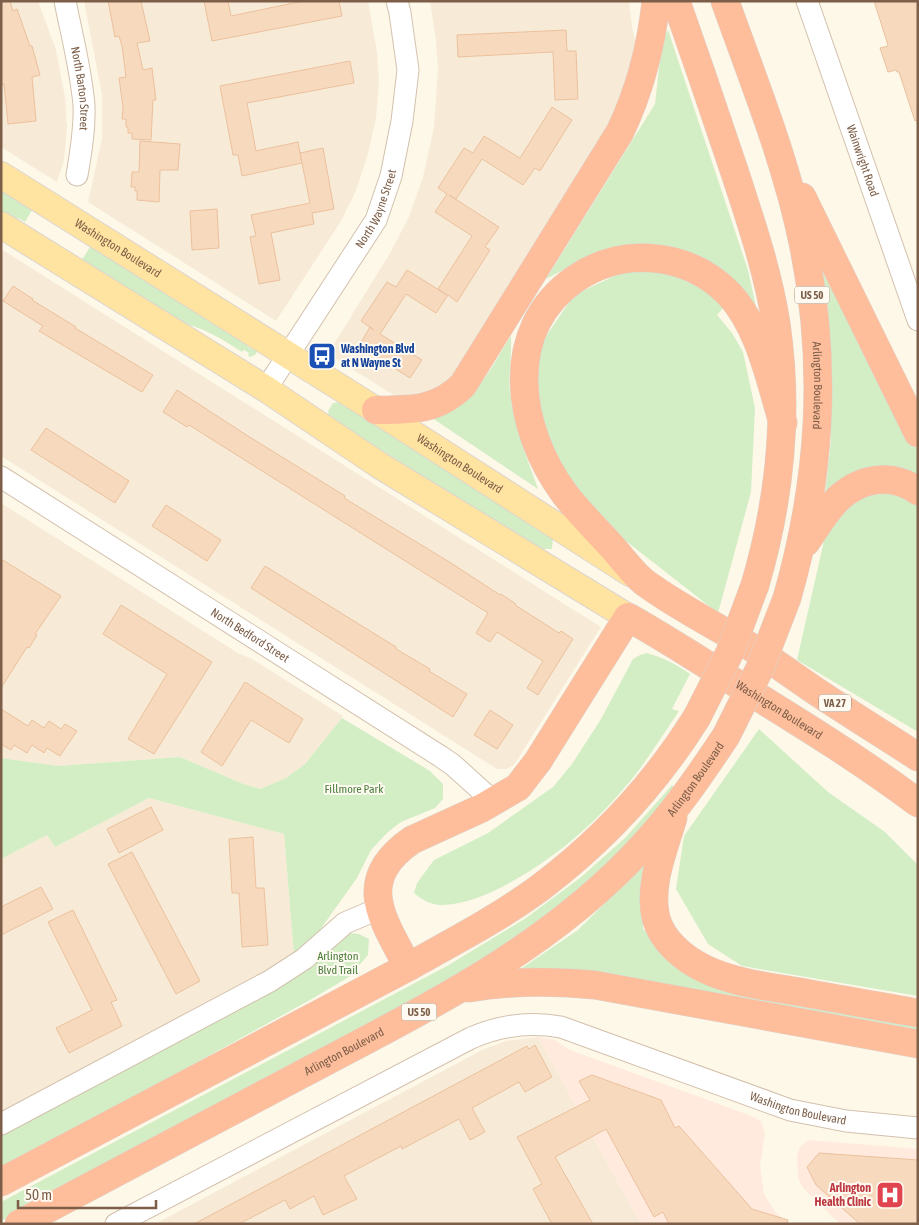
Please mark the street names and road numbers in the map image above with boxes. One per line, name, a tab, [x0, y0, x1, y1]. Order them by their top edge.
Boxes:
street label: North Barton Street	[68, 45, 91, 132]
street label: Wainwright Road	[844, 123, 881, 198]
street label: North Wayne Street	[353, 168, 399, 251]
street label: Washington Boulevard	[72, 216, 164, 281]
road number: US 50	[794, 286, 830, 304]
street label: Arlington Boulevard	[809, 341, 825, 430]
street label: Washington Boulevard	[414, 431, 505, 496]
street label: North Bedford Street	[208, 605, 292, 666]
street label: Washington Boulevard	[733, 678, 825, 742]
road number: VA 27	[819, 694, 851, 711]
street label: Arlington Boulevard	[664, 739, 727, 819]
road number: US 50	[402, 1004, 436, 1020]
street label: Arlington Boulevard	[302, 1025, 386, 1078]
street label: Washington Boulevard	[748, 1089, 848, 1128]

